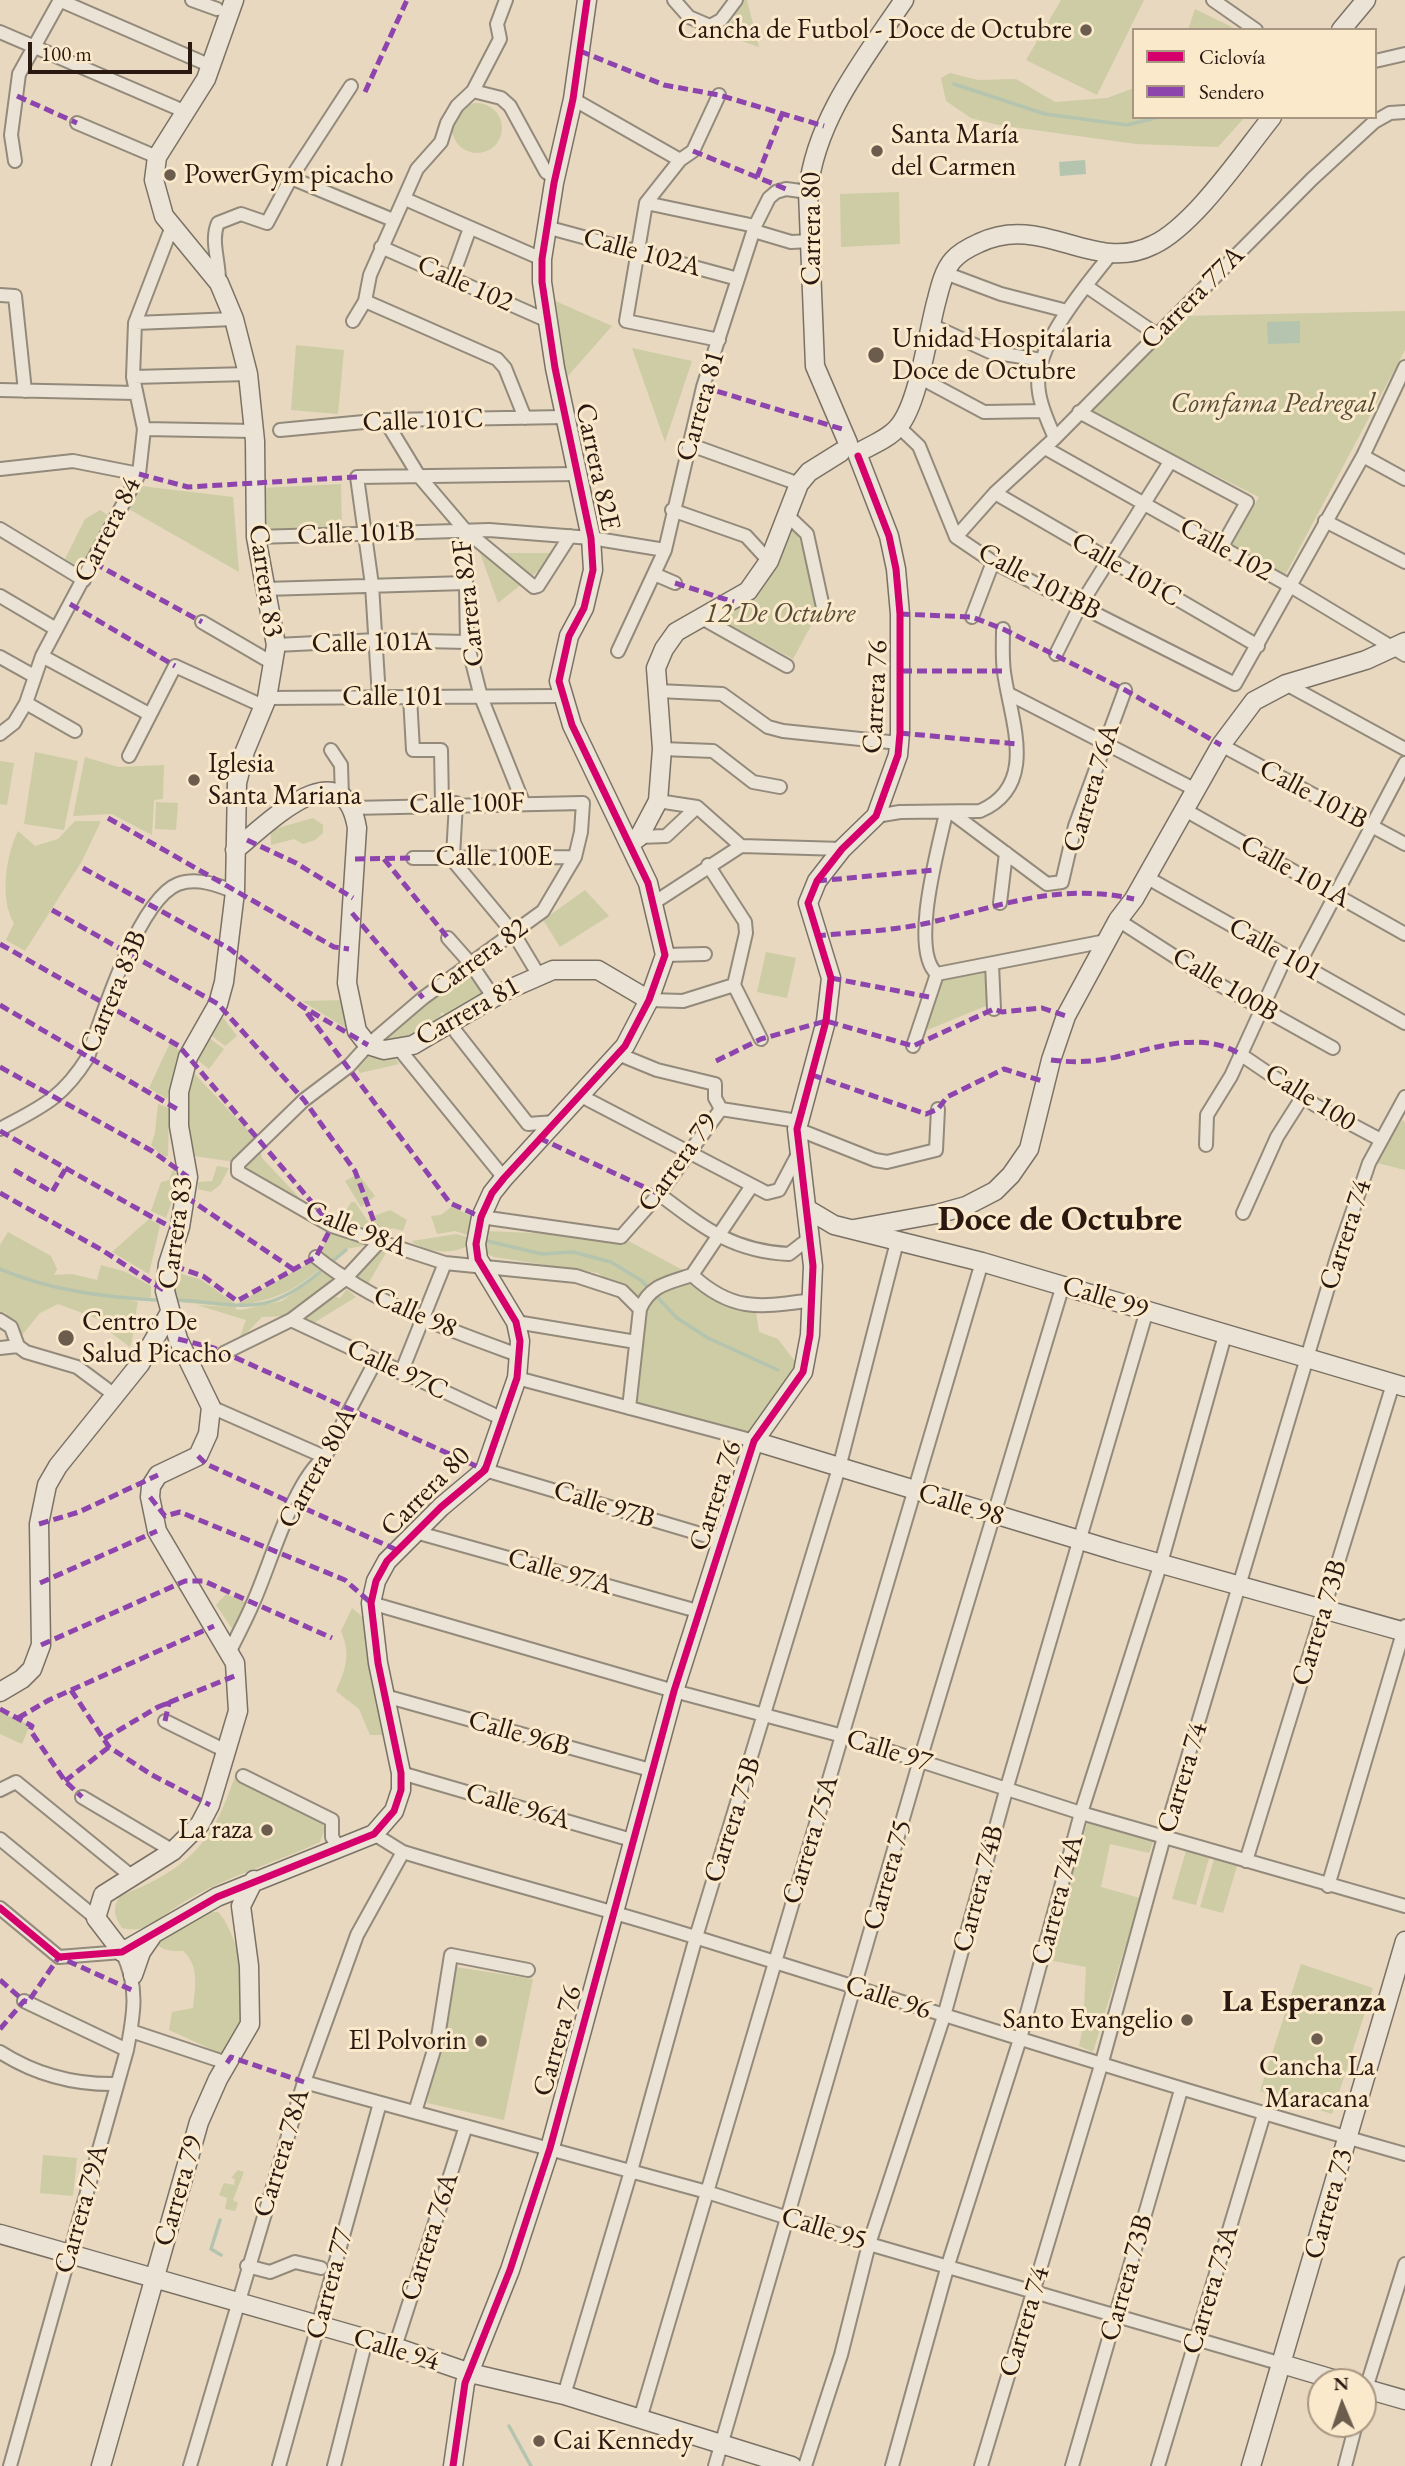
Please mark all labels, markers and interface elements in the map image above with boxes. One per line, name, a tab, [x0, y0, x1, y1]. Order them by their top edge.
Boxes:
place label: Cancha de Futbol - Doce de Octubre	[678, 13, 1072, 47]
marker: Cancha de Futbol - Doce de Octubre	[1078, 22, 1094, 38]
scale bar	[32, 28, 196, 72]
legend	[1132, 28, 1377, 119]
text: 100 m	[41, 40, 92, 67]
text: Ciclovía	[1199, 43, 1265, 70]
text: Sendero	[1199, 78, 1264, 105]
place label: Santa María del Carmen	[891, 118, 1019, 184]
marker: Santa María del Carmen	[869, 143, 885, 159]
place label: PowerGym picacho	[184, 158, 394, 192]
marker: PowerGym picacho	[162, 167, 178, 183]
street label: Carrera 80	[795, 172, 829, 286]
street label: Calle 102A	[579, 221, 705, 285]
street label: Carrera 77A	[1134, 239, 1252, 357]
street label: Calle 102	[412, 248, 518, 320]
place label: Unidad Hospitalaria Doce de Octubre	[892, 322, 1112, 388]
marker: Unidad Hospitalaria Doce de Octubre	[866, 345, 886, 365]
street label: Carrera 81	[669, 347, 733, 465]
park label: Comfama Pedregal	[1170, 387, 1376, 421]
street label: Carrera 82E	[567, 400, 627, 534]
street label: Calle 101C	[362, 402, 484, 440]
street label: Carrera 84	[67, 472, 149, 588]
street label: Calle 102	[1174, 511, 1278, 589]
street label: Calle 101B	[297, 515, 415, 553]
street label: Carrera 83	[240, 522, 290, 640]
street label: Calle 101C	[1065, 525, 1187, 615]
street label: Calle 101BB	[972, 536, 1106, 628]
street label: Carrera 82F	[446, 538, 492, 668]
park label: 12 De Octubre	[704, 597, 856, 631]
street label: Calle 101A	[311, 625, 433, 661]
street label: Carrera 76	[856, 639, 896, 755]
street label: Calle 101	[342, 680, 444, 714]
street label: Carrera 76A	[1056, 719, 1128, 857]
place label: Iglesia Santa Mariana	[208, 747, 362, 813]
street label: Calle 101B	[1253, 753, 1373, 837]
marker: Iglesia Santa Mariana	[186, 772, 202, 788]
street label: Calle 100F	[409, 786, 525, 822]
street label: Calle 101A	[1234, 828, 1356, 916]
street label: Calle 100E	[435, 840, 553, 874]
street label: Carrera 82	[423, 911, 535, 1005]
street label: Calle 101	[1223, 911, 1327, 989]
street label: Carrera 83B	[73, 926, 155, 1058]
street label: Calle 100B	[1166, 940, 1284, 1030]
street label: Carrera 81	[410, 970, 526, 1054]
street label: Calle 100	[1258, 1057, 1362, 1139]
street label: Carrera 79	[631, 1107, 725, 1219]
street label: Carrera 83	[151, 1174, 201, 1292]
street label: Carrera 74	[1312, 1176, 1380, 1294]
street label: Calle 98A	[300, 1193, 412, 1265]
district label: Doce de Octubre	[938, 1199, 1182, 1241]
street label: Calle 99	[1058, 1269, 1152, 1327]
street label: Calle 98	[368, 1280, 462, 1346]
place label: Centro De Salud Picacho	[82, 1305, 232, 1371]
marker: Centro De Salud Picacho	[56, 1328, 76, 1348]
street label: Calle 97C	[341, 1332, 453, 1408]
street label: Carrera 80A	[271, 1402, 365, 1534]
street label: Carrera 76	[682, 1437, 750, 1555]
street label: Carrera 80	[374, 1440, 478, 1544]
street label: Calle 97B	[549, 1474, 659, 1536]
street label: Calle 98	[914, 1476, 1008, 1534]
street label: Calle 97A	[504, 1541, 616, 1603]
street label: Carrera 73B	[1285, 1556, 1355, 1690]
street label: Calle 96B	[464, 1703, 574, 1765]
street label: Carrera 74	[1150, 1719, 1216, 1837]
street label: Calle 97	[842, 1722, 936, 1780]
street label: Carrera 75B	[697, 1753, 769, 1887]
street label: Carrera 75A	[775, 1771, 847, 1909]
street label: Calle 96A	[462, 1776, 574, 1838]
place label: La raza	[178, 1813, 253, 1847]
street label: Carrera 75	[856, 1816, 920, 1934]
marker: La raza	[259, 1822, 275, 1838]
street label: Carrera 74B	[946, 1822, 1012, 1956]
street label: Carrera 74A	[1025, 1831, 1091, 1969]
street label: Calle 96	[841, 1968, 935, 2028]
street label: Carrera 76	[526, 1982, 590, 2100]
district label: La Esperanza	[1222, 1985, 1386, 2021]
place label: Santo Evangelio	[1002, 2003, 1173, 2037]
marker: Santo Evangelio	[1179, 2012, 1195, 2028]
place label: El Polvorin	[348, 2024, 467, 2058]
marker: Cancha La Maracana	[1309, 2031, 1325, 2047]
marker: El Polvorin	[473, 2033, 489, 2049]
place label: Cancha La Maracana	[1259, 2050, 1375, 2116]
street label: Carrera 78A	[246, 2084, 318, 2222]
street label: Carrera 79	[147, 2132, 211, 2250]
street label: Carrera 79A	[48, 2140, 116, 2278]
street label: Carrera 73	[1297, 2145, 1361, 2263]
street label: Carrera 76A	[393, 2169, 467, 2305]
street label: Calle 95	[777, 2200, 871, 2258]
street label: Carrera 73B	[1093, 2211, 1161, 2345]
street label: Carrera 73A	[1175, 2221, 1247, 2359]
street label: Carrera 77	[299, 2225, 361, 2343]
street label: Carrera 74	[992, 2263, 1058, 2381]
street label: Calle 94	[349, 2321, 443, 2379]
north arrow	[1307, 2368, 1377, 2438]
text: N	[1333, 2371, 1349, 2396]
place label: Cai Kennedy	[553, 2424, 693, 2458]
marker: Cai Kennedy	[531, 2433, 547, 2449]

